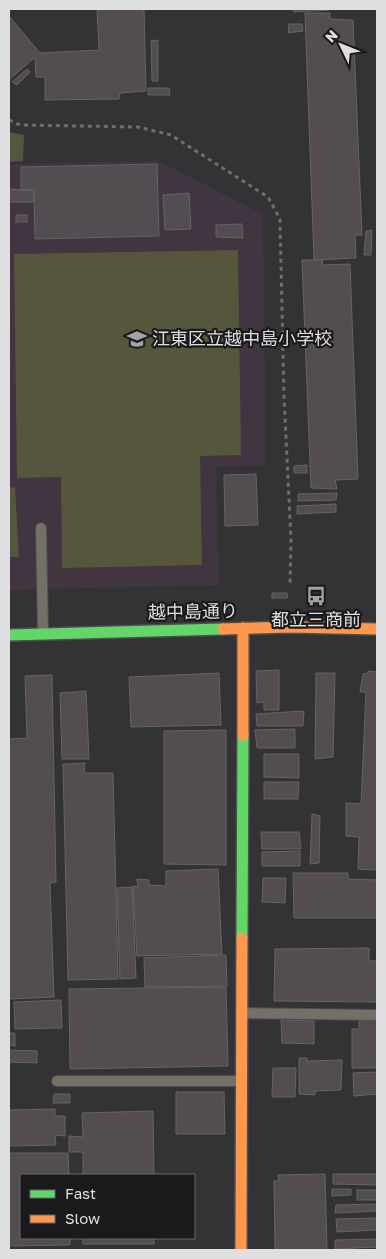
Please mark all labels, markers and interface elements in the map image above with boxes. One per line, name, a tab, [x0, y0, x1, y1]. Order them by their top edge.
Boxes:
north arrow	[316, 20, 366, 70]
text: N	[321, 26, 341, 45]
place label: 江東区立越中島小学校	[152, 327, 332, 349]
school or university icon: 江東区立越中島小学校	[126, 328, 148, 350]
bus stop icon: 都立三商前	[305, 585, 327, 607]
street label: 越中島通り	[148, 599, 238, 623]
place label: 都立三商前	[271, 608, 361, 630]
legend	[20, 1174, 195, 1239]
text: Fast	[65, 1184, 96, 1202]
text: Slow	[65, 1209, 100, 1227]

